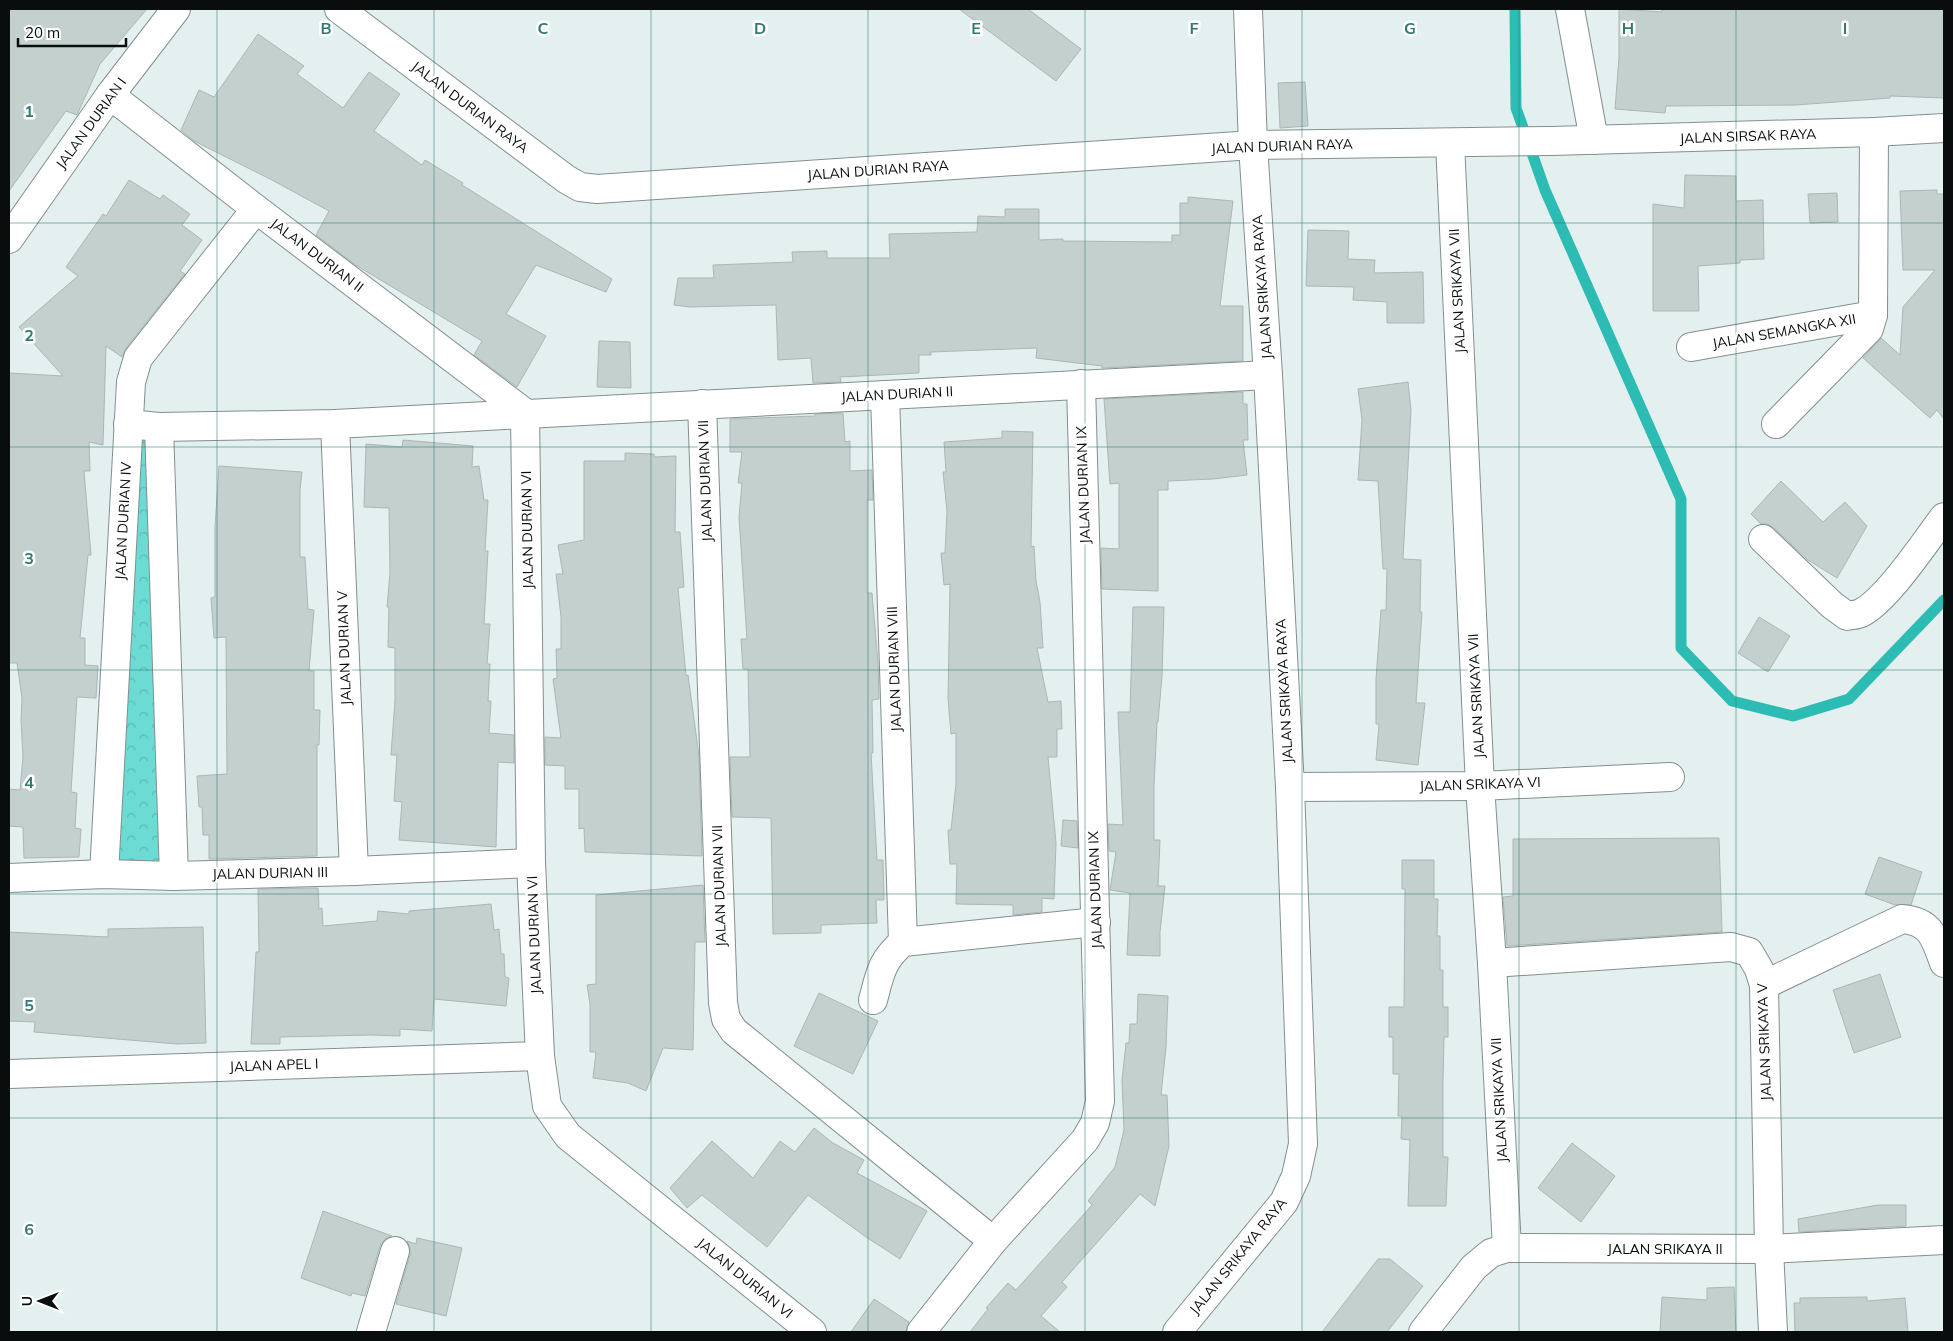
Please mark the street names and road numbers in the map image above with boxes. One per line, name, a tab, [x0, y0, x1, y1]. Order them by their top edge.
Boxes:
street label: JALAN DURIAN RAYA	[408, 57, 533, 157]
street label: JALAN DURIAN I	[52, 74, 130, 172]
street label: JALAN SIRSAK RAYA	[1679, 125, 1817, 147]
street label: JALAN DURIAN RAYA	[1211, 135, 1354, 157]
street label: JALAN DURIAN RAYA	[807, 156, 950, 184]
street label: JALAN SRIKAYA RAYA	[1248, 213, 1276, 360]
street label: JALAN DURIAN II	[267, 214, 367, 296]
street label: JALAN SRIKAYA VII	[1445, 228, 1469, 354]
street label: JALAN SEMANGKA XII	[1711, 310, 1857, 352]
street label: JALAN DURIAN II	[840, 382, 954, 406]
street label: JALAN DURIAN VII	[694, 420, 716, 542]
street label: JALAN DURIAN IX	[1072, 426, 1094, 544]
street label: JALAN DURIAN IV	[111, 461, 135, 581]
street label: JALAN DURIAN VI	[517, 471, 537, 589]
street label: JALAN DURIAN V	[333, 590, 355, 706]
street label: JALAN DURIAN VIII	[883, 606, 905, 732]
street label: JALAN SRIKAYA RAYA	[1271, 617, 1297, 764]
street label: JALAN SRIKAYA VII	[1464, 633, 1488, 759]
street label: JALAN SRIKAYA VI	[1419, 773, 1541, 795]
street label: JALAN DURIAN VII	[708, 825, 730, 947]
street label: JALAN DURIAN IX	[1084, 831, 1106, 949]
street label: JALAN DURIAN III	[212, 863, 328, 883]
street label: JALAN DURIAN VI	[523, 876, 545, 994]
street label: JALAN SRIKAYA V	[1753, 983, 1775, 1101]
street label: JALAN SRIKAYA VII	[1487, 1037, 1511, 1163]
street label: JALAN APEL I	[229, 1054, 319, 1076]
street label: JALAN SRIKAYA RAYA	[1185, 1193, 1291, 1318]
street label: JALAN DURIAN VI	[693, 1234, 797, 1322]
street label: JALAN SRIKAYA II	[1607, 1240, 1723, 1258]

